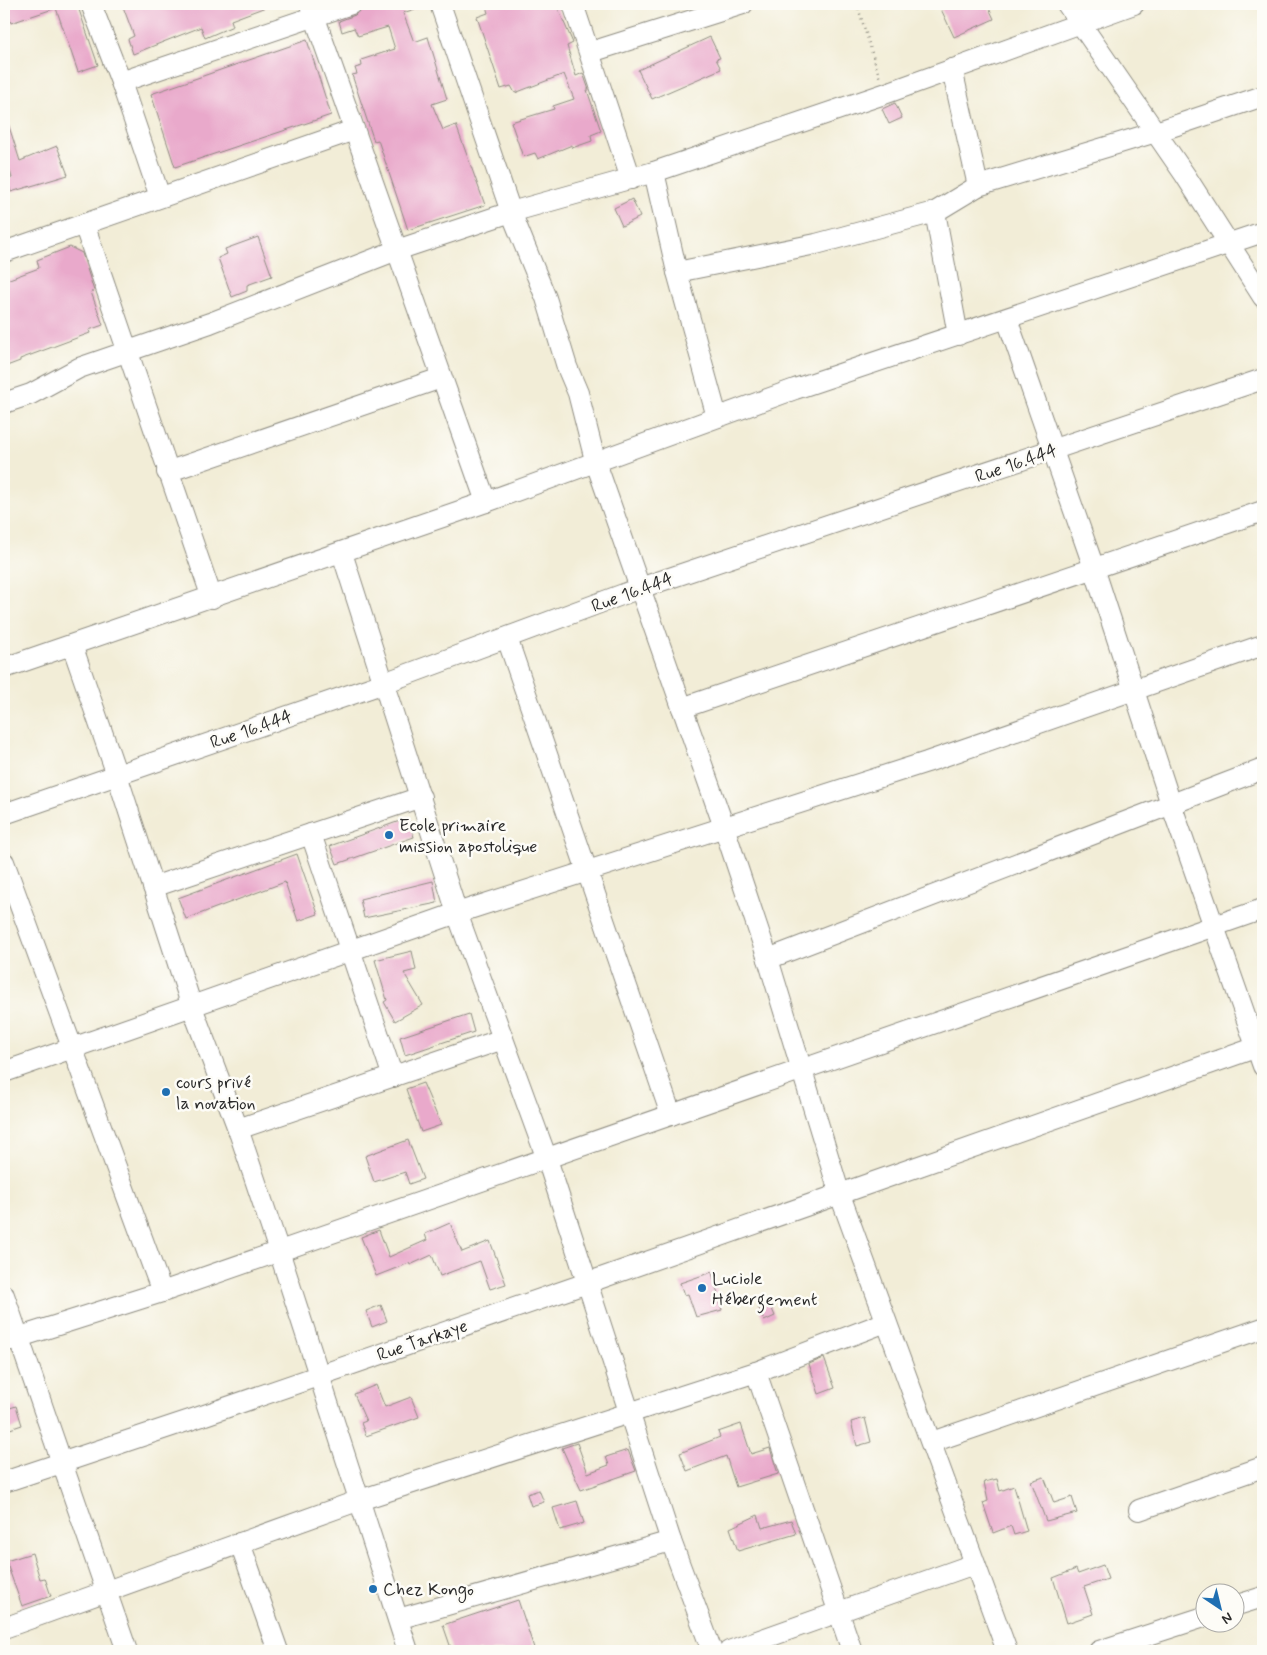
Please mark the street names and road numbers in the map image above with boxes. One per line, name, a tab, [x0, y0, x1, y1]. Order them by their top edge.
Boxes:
street label: Rue 16.444	[972, 439, 1061, 489]
street label: Rue 16.444	[588, 567, 677, 619]
street label: Rue 16.444	[207, 705, 296, 755]
street label: Rue Tarkaye	[374, 1314, 471, 1368]

